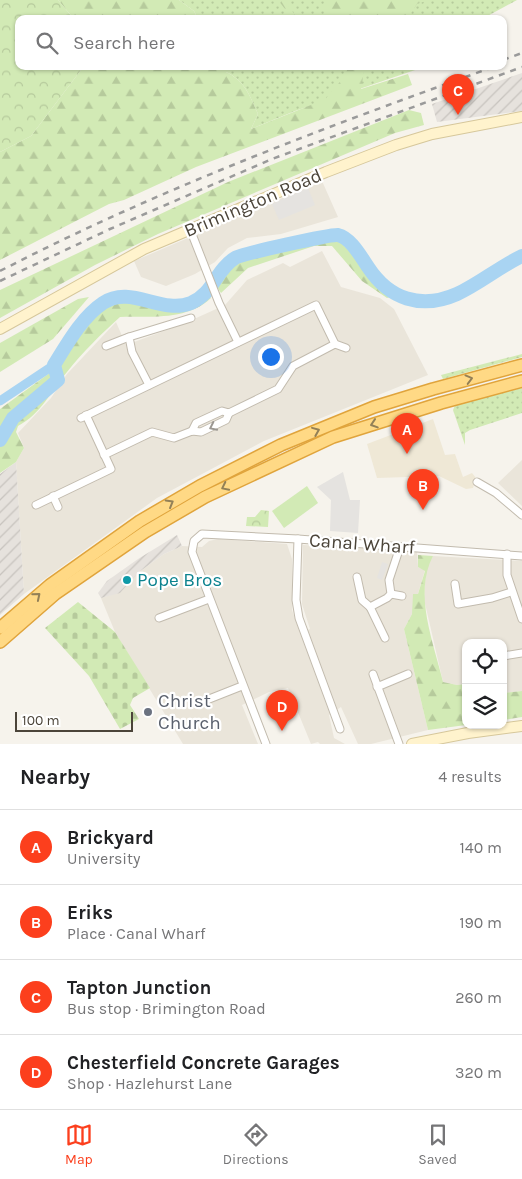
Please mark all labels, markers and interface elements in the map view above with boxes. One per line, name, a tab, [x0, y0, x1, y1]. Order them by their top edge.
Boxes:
search box	[15, 15, 507, 70]
icon: search	[33, 29, 61, 57]
text: Search here	[73, 32, 175, 54]
pin: C	[442, 74, 474, 115]
street label: Brimington Road	[181, 164, 325, 242]
your location	[258, 344, 284, 370]
one-way arrow	[465, 374, 474, 385]
pin: A	[391, 413, 423, 454]
one-way arrow	[371, 418, 379, 428]
one-way arrow	[209, 420, 218, 431]
one-way arrow	[311, 427, 320, 437]
pin: B	[407, 469, 439, 510]
one-way arrow	[221, 481, 230, 492]
one-way arrow	[165, 500, 174, 510]
street label: Canal Wharf	[308, 529, 416, 559]
place label: Pope Bros	[137, 569, 222, 591]
marker: Pope Bros	[121, 574, 133, 586]
one-way arrow	[32, 593, 41, 602]
map controls	[462, 639, 507, 729]
button: locate	[462, 639, 507, 684]
button: layers	[462, 684, 507, 729]
place label: Christ Church	[158, 690, 221, 734]
pin: D	[266, 690, 298, 731]
marker: Christ Church	[142, 706, 154, 718]
scale bar	[15, 709, 132, 732]
text: 100 m	[22, 712, 60, 729]
text: Nearby	[20, 765, 90, 789]
text: 4 results	[438, 767, 502, 786]
text: Brickyard	[67, 827, 154, 849]
text: A	[31, 838, 41, 857]
text: 140 m	[460, 838, 502, 857]
text: University	[67, 849, 141, 868]
text: Eriks	[67, 902, 113, 924]
text: B	[31, 913, 41, 932]
text: 190 m	[459, 913, 502, 932]
text: Place · Canal Wharf	[67, 924, 205, 943]
text: Tapton Junction	[67, 977, 211, 999]
text: C	[31, 988, 41, 1007]
text: 260 m	[455, 988, 502, 1007]
text: Bus stop · Brimington Road	[67, 999, 266, 1018]
text: Chesterfield Concrete Garages	[67, 1052, 340, 1074]
text: D	[31, 1063, 41, 1082]
text: 320 m	[455, 1063, 502, 1082]
text: Shop · Hazlehurst Lane	[67, 1074, 232, 1093]
tab: Map	[65, 1121, 93, 1168]
tab: Directions	[223, 1121, 289, 1168]
tab: Saved	[418, 1121, 457, 1168]

